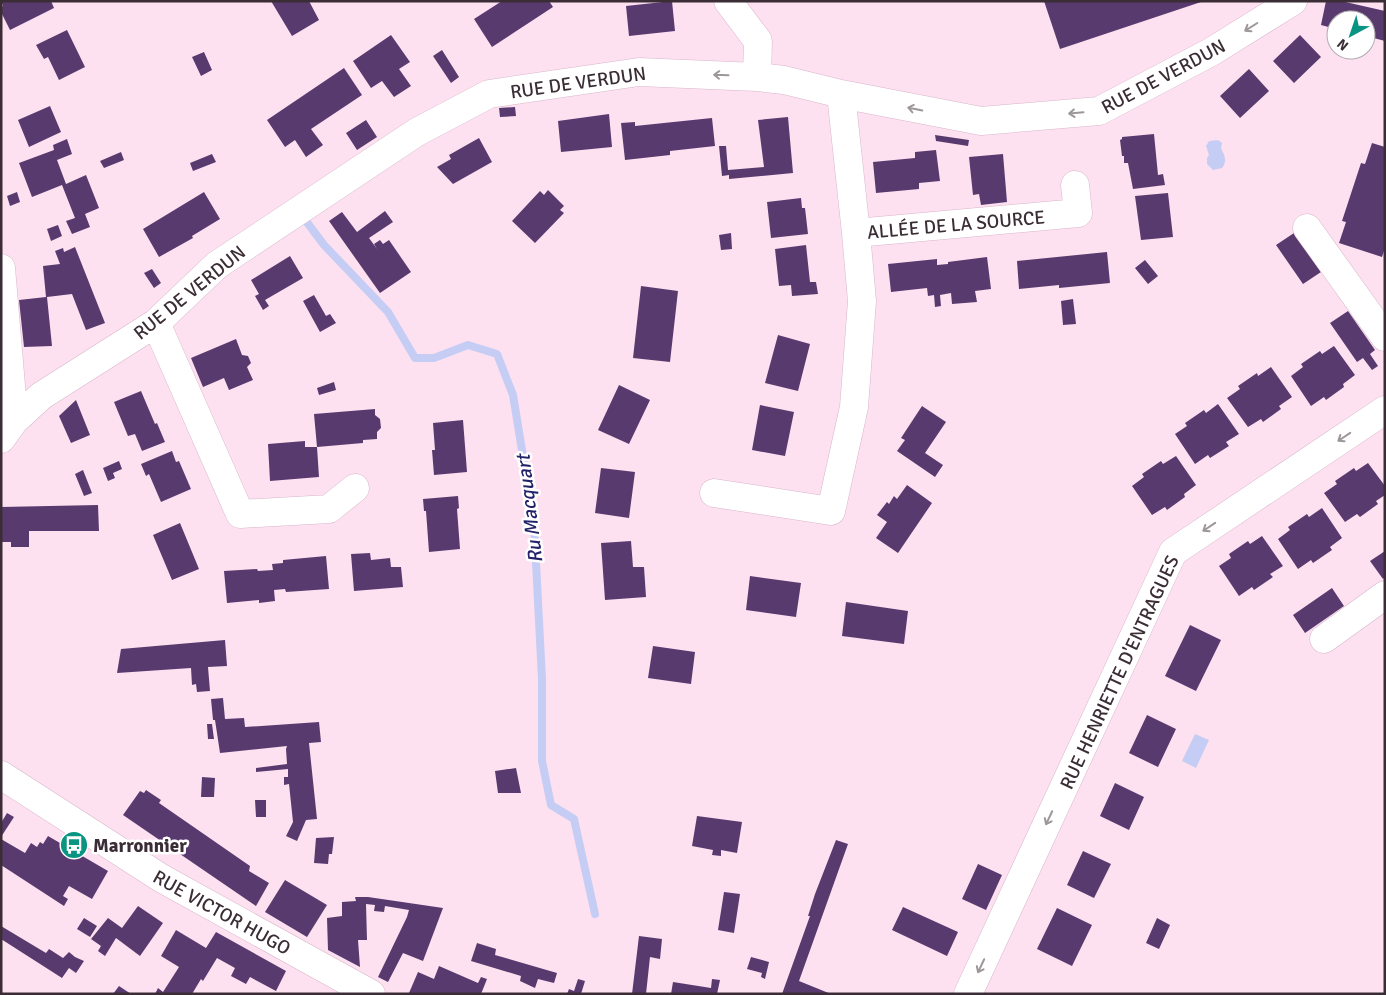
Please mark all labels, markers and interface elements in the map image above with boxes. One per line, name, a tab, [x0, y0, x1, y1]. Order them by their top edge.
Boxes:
north arrow	[1326, 10, 1376, 60]
one-way arrow	[1245, 22, 1259, 32]
street label: RUE DE VERDUN	[1097, 34, 1230, 120]
text: N	[1334, 35, 1352, 54]
street label: RUE DE VERDUN	[509, 62, 648, 104]
one-way arrow	[713, 70, 730, 80]
one-way arrow	[907, 103, 923, 113]
one-way arrow	[1068, 108, 1084, 118]
street label: ALLÉE DE LA SOURCE	[866, 205, 1046, 245]
street label: RUE DE VERDUN	[129, 240, 250, 345]
one-way arrow	[1337, 432, 1351, 442]
water label: Ru Macquart	[510, 451, 549, 565]
one-way arrow	[1202, 522, 1216, 532]
street label: RUE HENRIETTE D'ENTRAGUES	[1055, 552, 1185, 793]
one-way arrow	[1044, 810, 1054, 825]
bus stop icon: Marronnier	[59, 830, 89, 860]
place label: Marronnier	[93, 834, 187, 858]
street label: RUE VICTOR HUGO	[148, 865, 295, 961]
one-way arrow	[976, 958, 986, 973]

